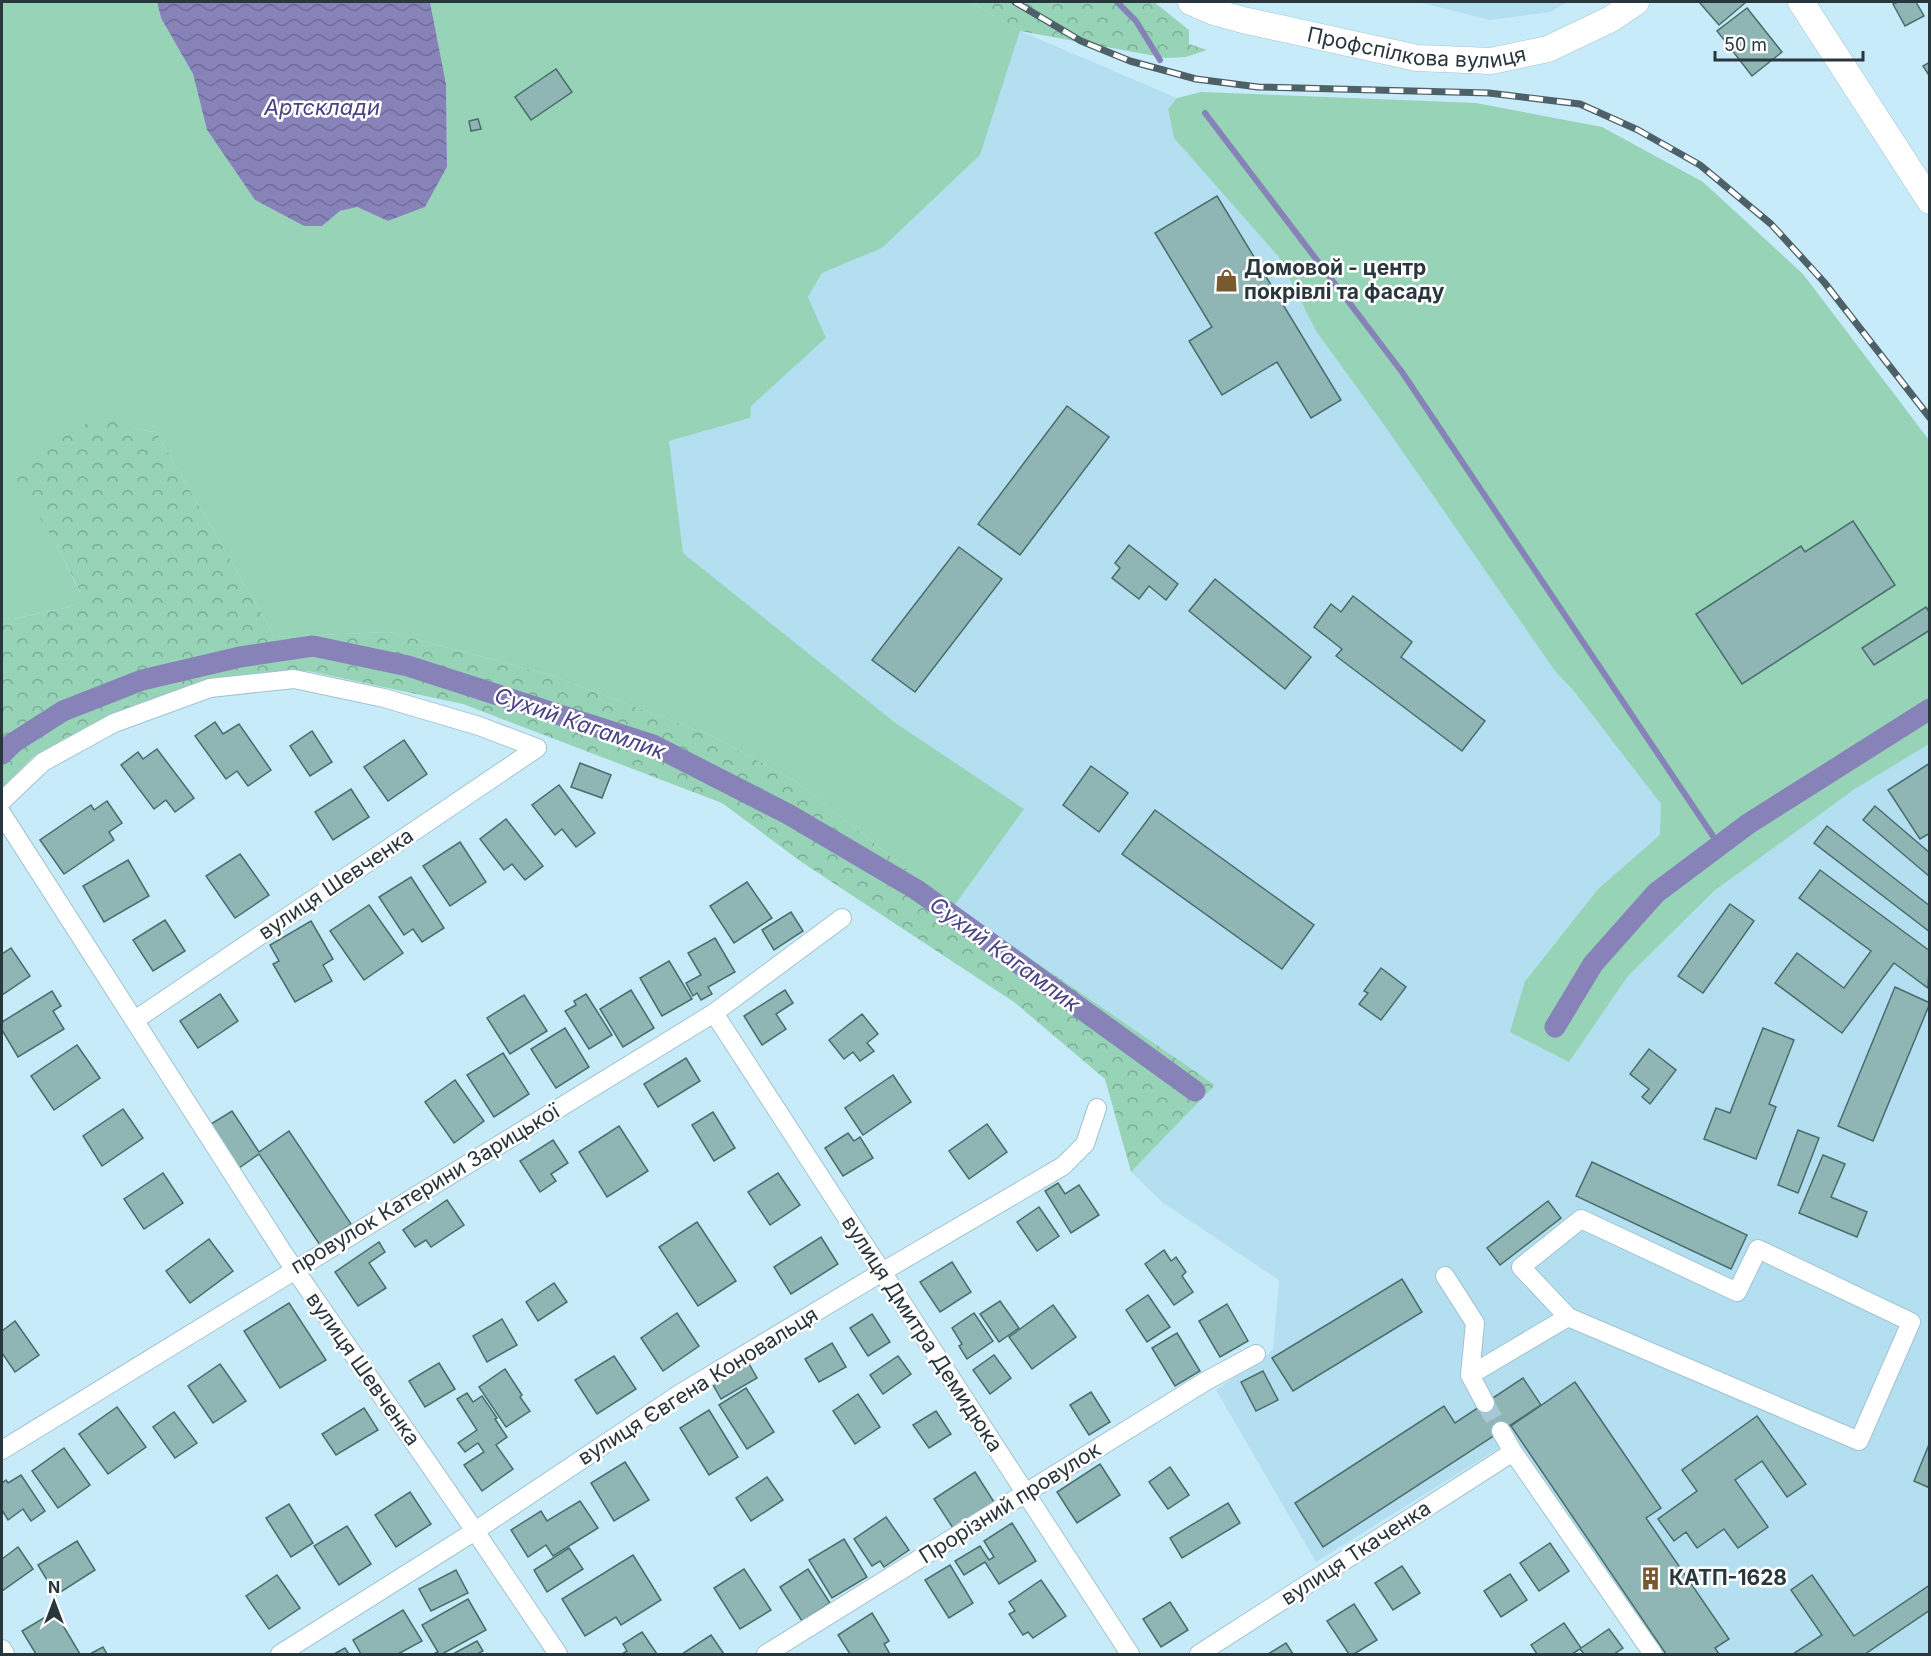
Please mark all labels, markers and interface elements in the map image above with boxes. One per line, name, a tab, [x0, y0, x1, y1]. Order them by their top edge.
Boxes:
street label: Профспілкова вулиця	[1305, 21, 1528, 73]
scale bar	[1715, 24, 1864, 62]
text: 50 m	[1724, 34, 1767, 55]
water label: Артсклади	[263, 94, 380, 120]
place label: Домовой - центр покрівлі та фасаду	[1244, 255, 1445, 304]
shop icon: Домовой - центр покрівлі та фасаду	[1213, 267, 1239, 293]
water label: Сухий Кагамлик	[491, 682, 670, 765]
street label: вулиця Шевченка	[254, 822, 418, 945]
water label: Сухий Кагамлик	[925, 891, 1086, 1018]
street label: провулок Катерини Зарицької	[286, 1098, 564, 1279]
street label: вулиця Дмитра Демидюка	[837, 1211, 1008, 1456]
street label: вулиця Шевченка	[301, 1287, 426, 1450]
street label: вулиця Євгена Коновальця	[573, 1301, 822, 1470]
street label: Прорізний провулок	[914, 1436, 1106, 1569]
street label: вулиця Ткаченка	[1276, 1495, 1435, 1610]
building icon: КАТП-1628	[1638, 1565, 1664, 1591]
place label: КАТП-1628	[1669, 1565, 1787, 1590]
north arrow	[24, 1572, 84, 1632]
text: N	[48, 1577, 60, 1597]

